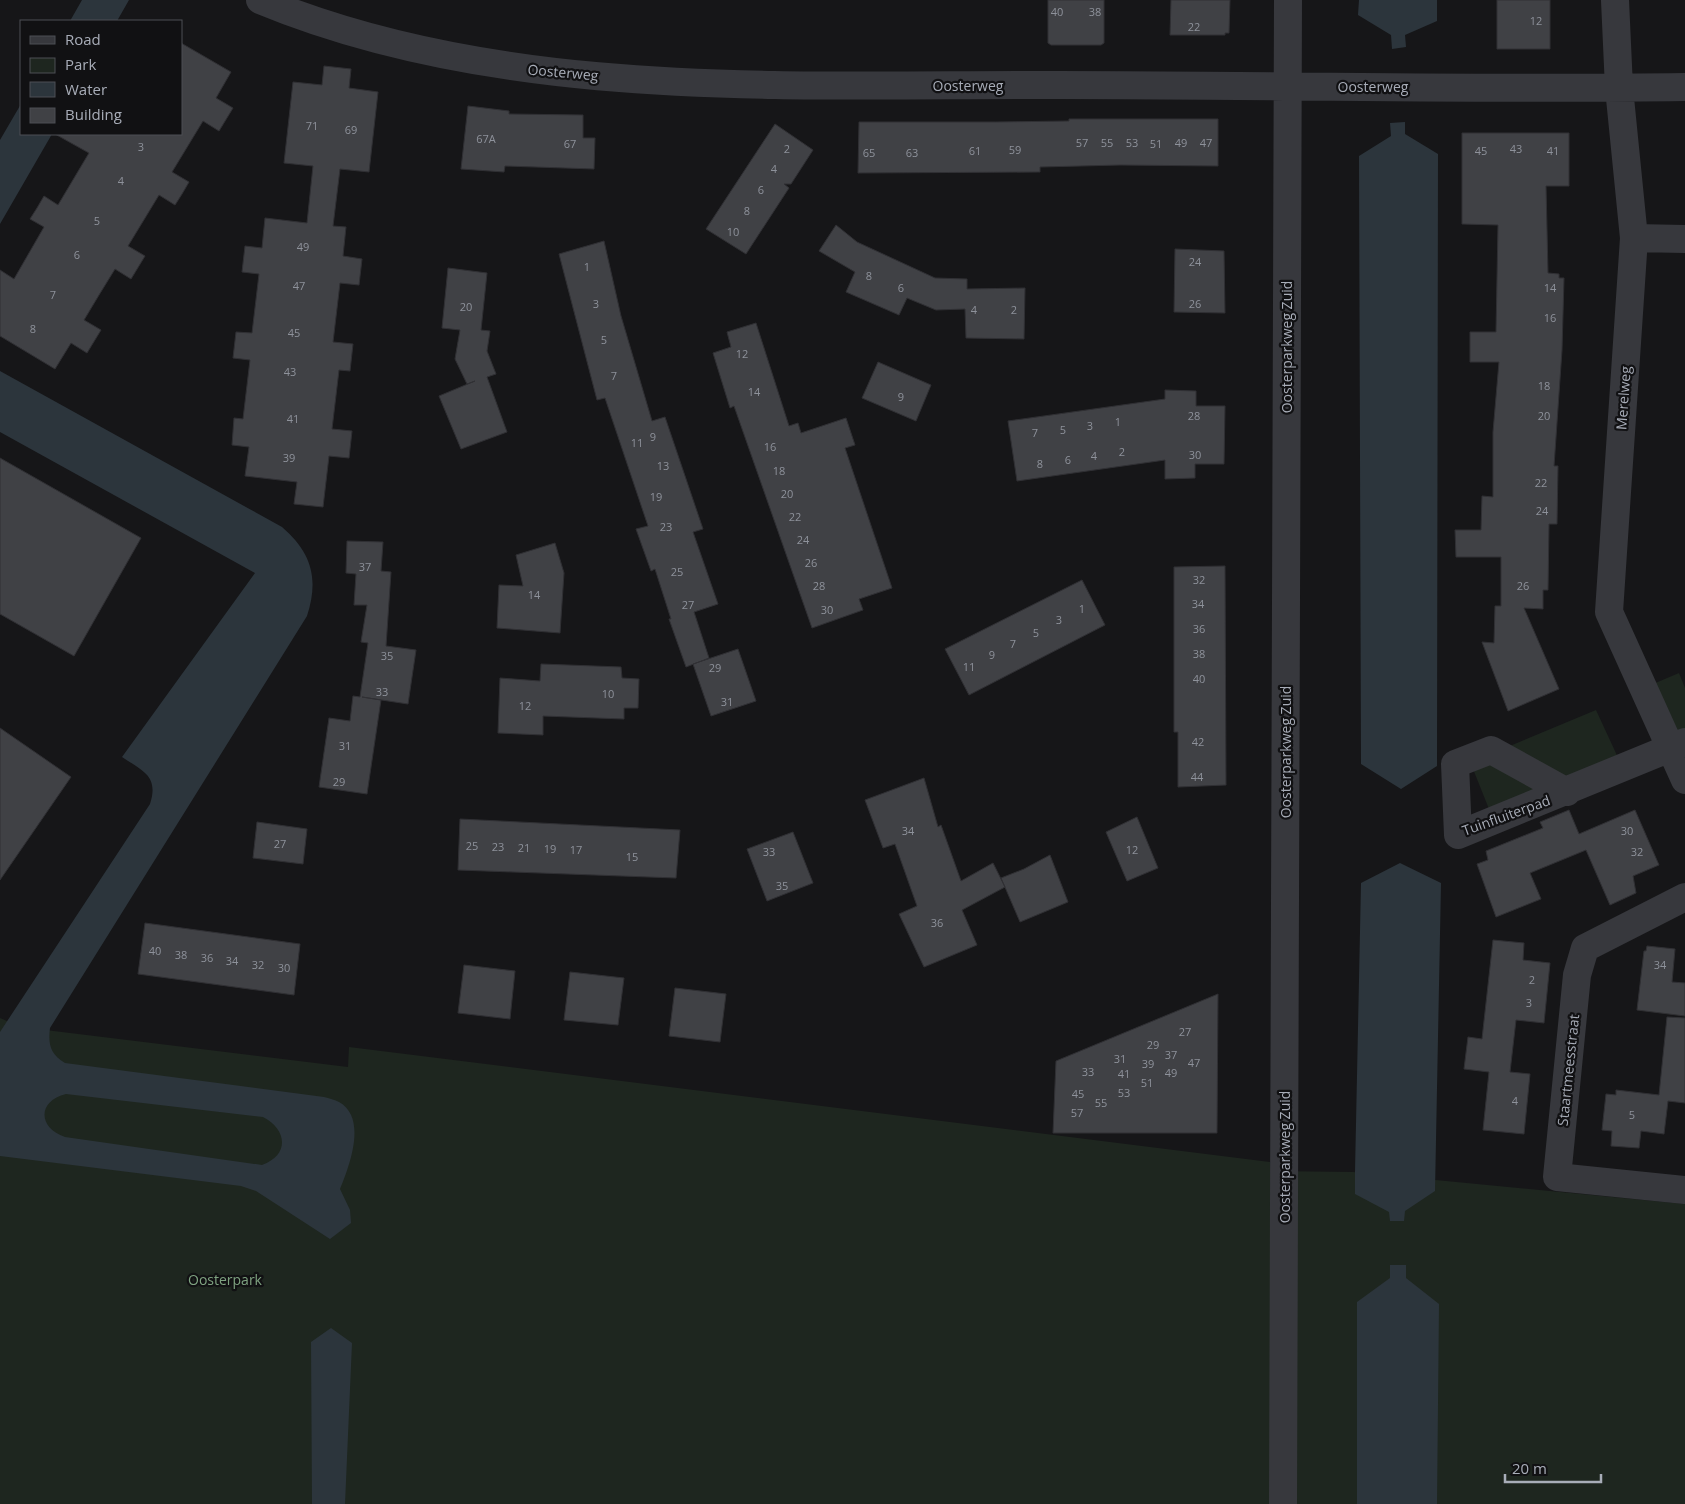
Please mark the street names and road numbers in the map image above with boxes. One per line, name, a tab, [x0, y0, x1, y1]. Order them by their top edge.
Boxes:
street label: Oosterweg	[527, 59, 600, 85]
street label: Oosterweg	[933, 76, 1004, 95]
street label: Oosterweg	[1338, 77, 1409, 96]
street label: Oosterparkweg Zuid	[1277, 281, 1296, 413]
street label: Merelweg	[1611, 365, 1635, 431]
street label: Oosterparkweg Zuid	[1276, 686, 1295, 818]
street label: Tuinfluiterpad	[1459, 790, 1553, 840]
street label: Staartmeesstraat	[1553, 1013, 1583, 1127]
street label: Oosterparkweg Zuid	[1275, 1091, 1294, 1223]

